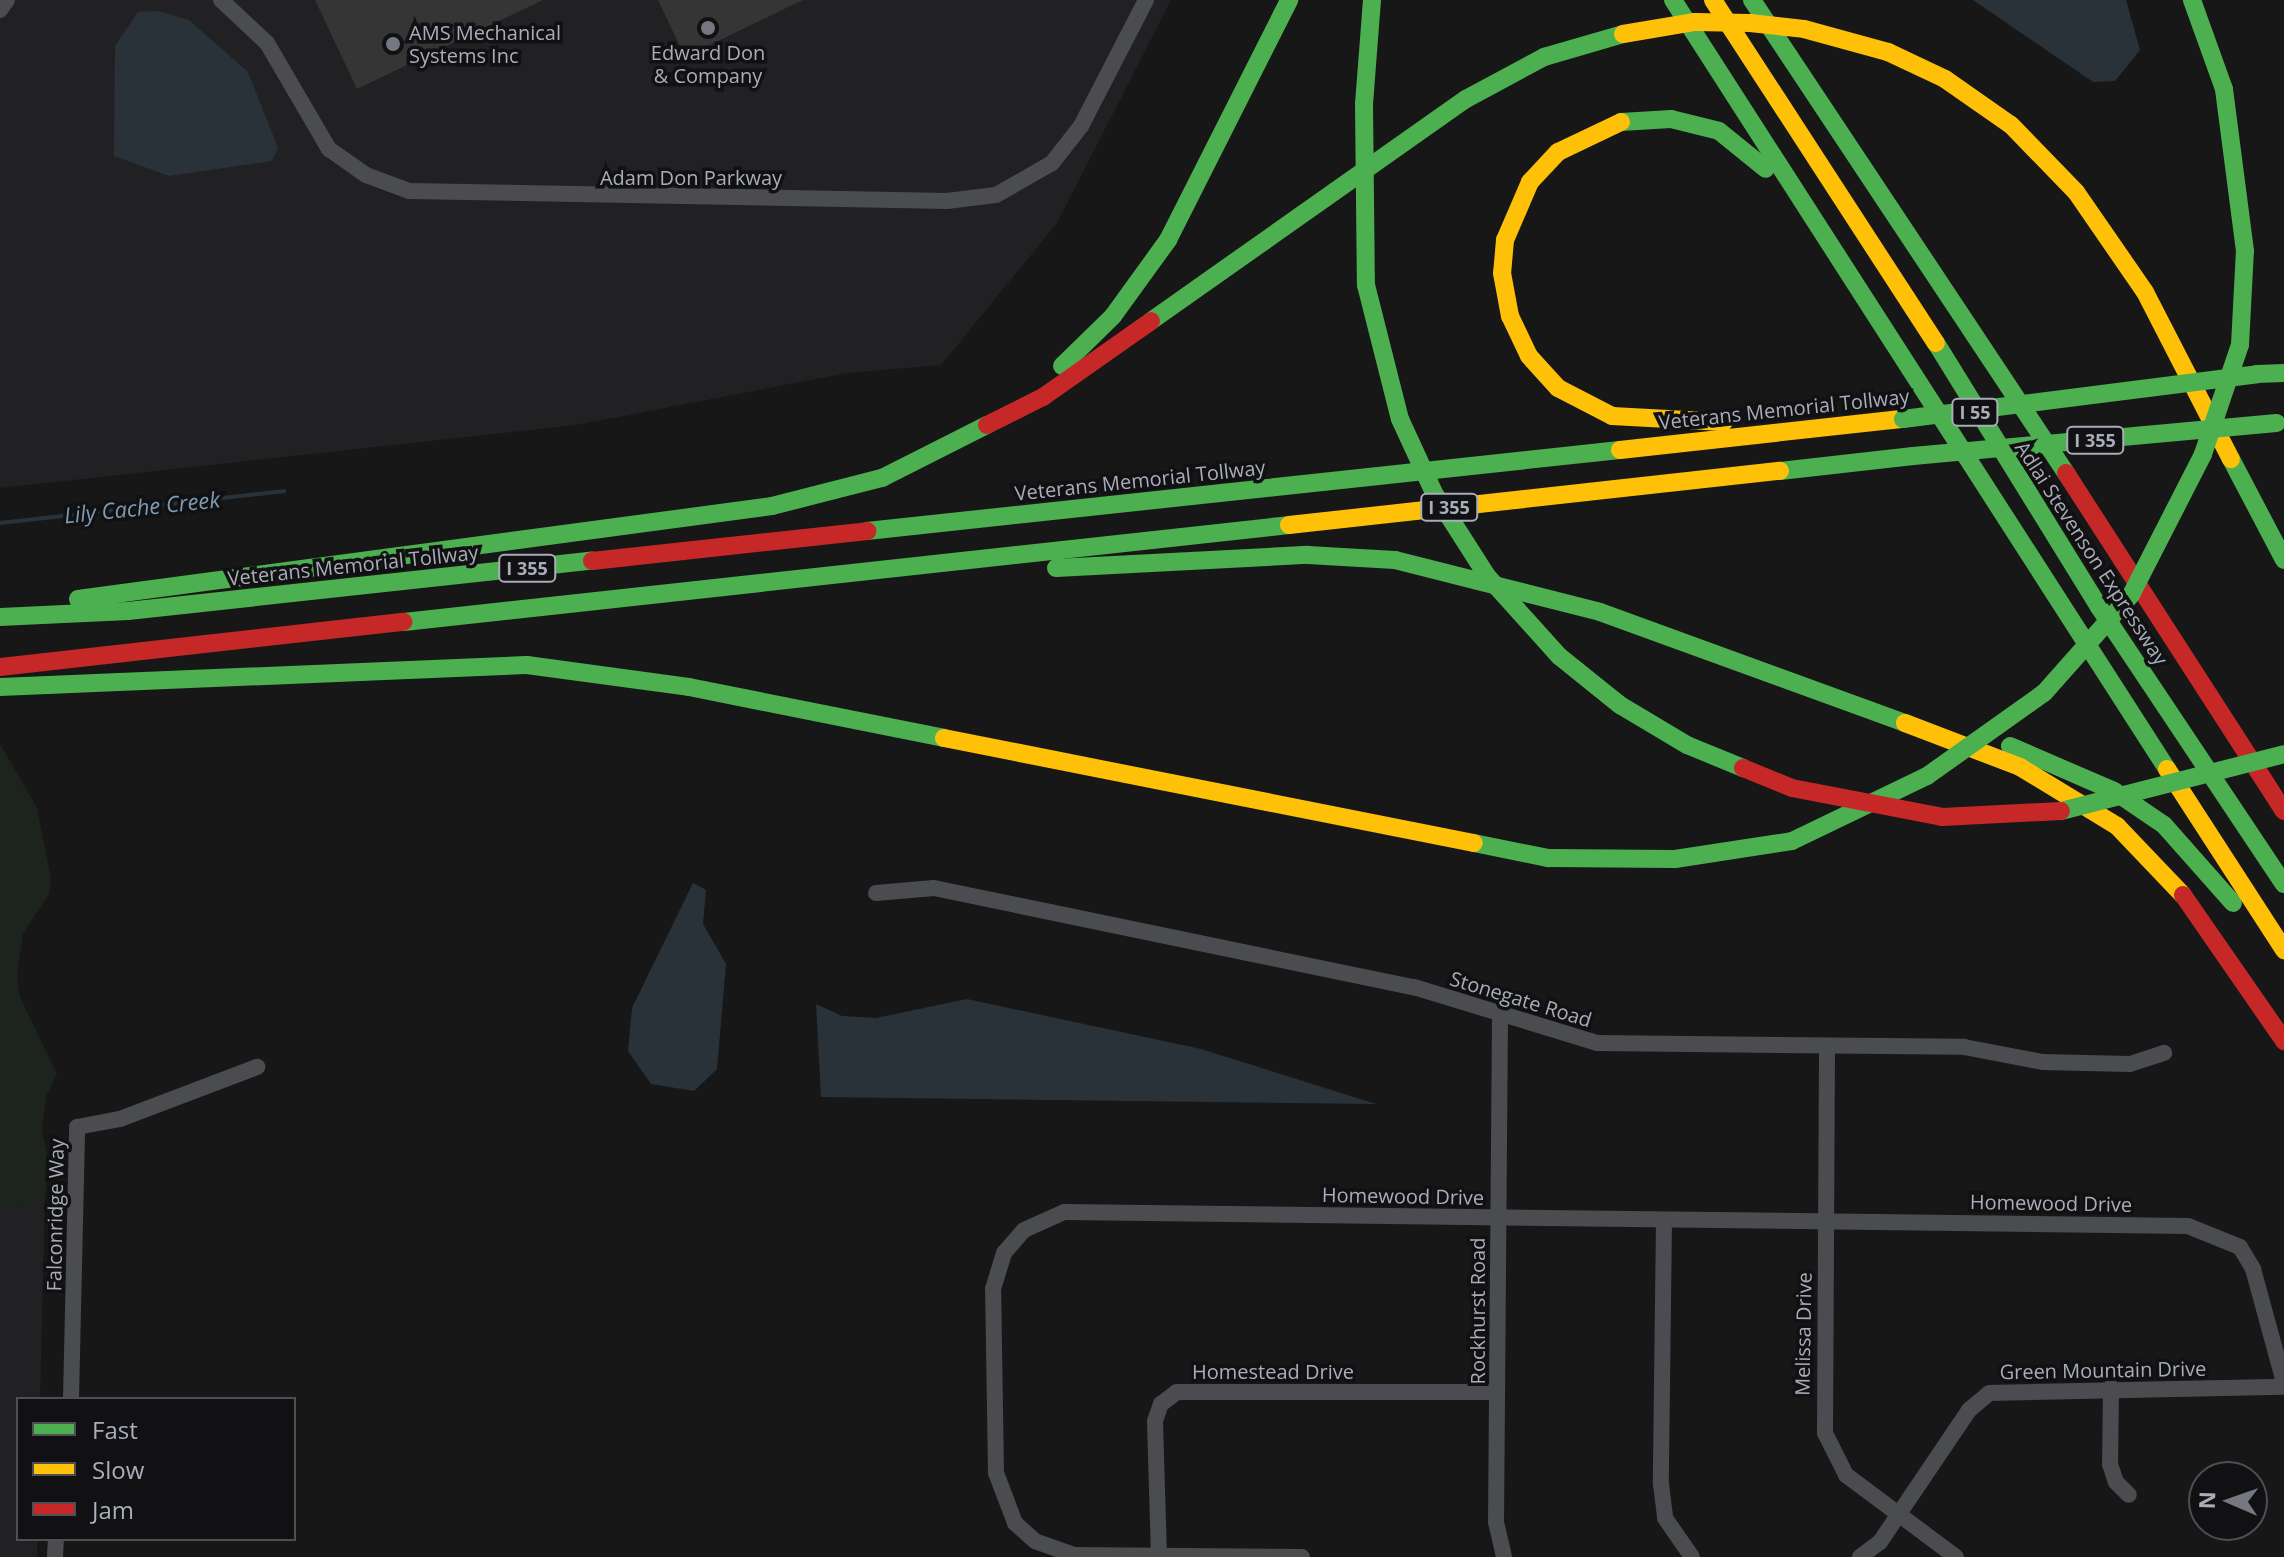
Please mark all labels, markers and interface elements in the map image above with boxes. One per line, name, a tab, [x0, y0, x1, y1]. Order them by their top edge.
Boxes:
marker: Edward Don & Company	[699, 19, 717, 37]
place label: AMS Mechanical Systems Inc	[409, 20, 561, 67]
marker: AMS Mechanical Systems Inc	[384, 35, 402, 53]
place label: Edward Don & Company	[651, 40, 765, 87]
street label: Adam Don Parkway	[600, 165, 782, 189]
street label: Veterans Memorial Tollway	[1657, 384, 1911, 434]
road number: I 55	[1951, 398, 1999, 426]
road number: I 355	[2065, 426, 2125, 454]
street label: Adlai Stevenson Expressway	[2011, 437, 2173, 669]
street label: Veterans Memorial Tollway	[1013, 455, 1267, 505]
water label: Lily Cache Creek	[63, 486, 221, 528]
road number: I 355	[1419, 493, 1479, 521]
street label: Veterans Memorial Tollway	[226, 540, 480, 590]
road number: I 355	[497, 554, 557, 582]
street label: Stonegate Road	[1447, 966, 1595, 1032]
street label: Falconridge Way	[42, 1138, 68, 1292]
street label: Homewood Drive	[1322, 1183, 1484, 1209]
street label: Homewood Drive	[1970, 1190, 2132, 1216]
street label: Rockhurst Road	[1465, 1238, 1489, 1384]
street label: Melissa Drive	[1790, 1272, 1816, 1396]
street label: Green Mountain Drive	[1999, 1356, 2207, 1384]
street label: Homestead Drive	[1192, 1359, 1354, 1383]
legend	[16, 1397, 296, 1541]
text: Fast	[92, 1413, 138, 1446]
text: Slow	[92, 1453, 144, 1486]
north arrow	[2188, 1461, 2268, 1541]
text: N	[2191, 1491, 2221, 1510]
text: Jam	[92, 1493, 134, 1526]

